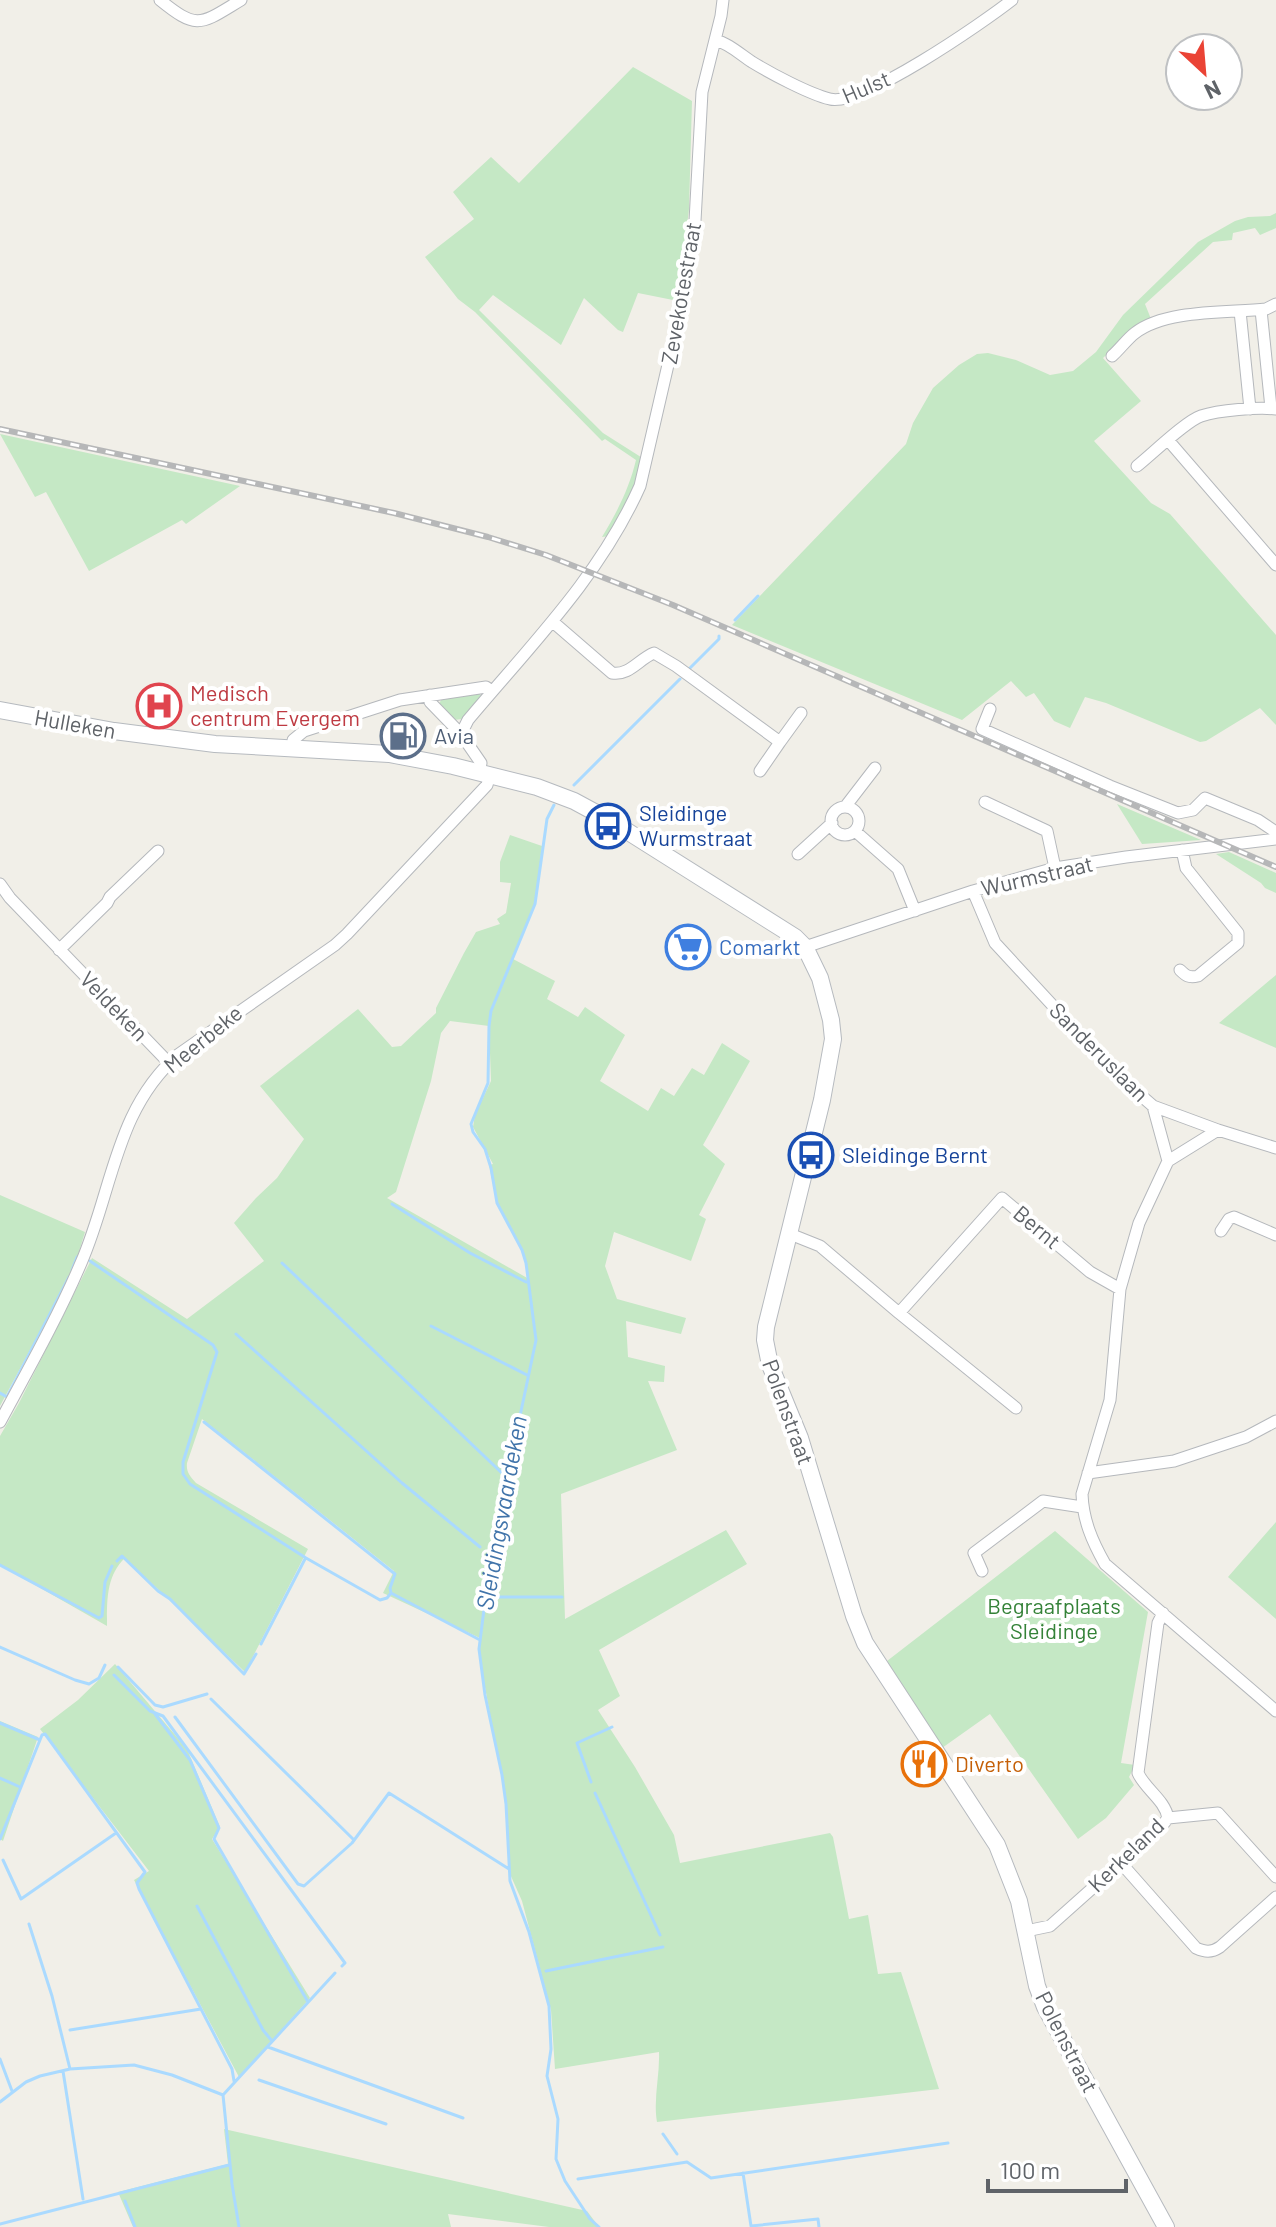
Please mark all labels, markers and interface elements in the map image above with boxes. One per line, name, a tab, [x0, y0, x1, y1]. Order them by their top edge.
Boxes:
north arrow	[1164, 32, 1244, 112]
street label: Hulst	[838, 64, 894, 108]
text: N	[1201, 76, 1225, 106]
street label: Zevekotestraat	[655, 220, 705, 366]
place label: Medisch centrum Evergem	[190, 679, 360, 730]
hospital icon: Medisch centrum Evergem	[135, 682, 183, 730]
street label: Hulleken	[32, 703, 118, 743]
fuel station icon: Avia	[379, 712, 427, 760]
place label: Avia	[434, 722, 474, 748]
place label: Sleidinge Wurmstraat	[639, 799, 753, 850]
bus stop icon: Sleidinge Wurmstraat	[584, 802, 632, 850]
street label: Wurmstraat	[978, 850, 1095, 901]
supermarket icon: Comarkt	[664, 923, 712, 971]
place label: Comarkt	[719, 933, 801, 959]
street label: Veldeken	[75, 965, 154, 1045]
street label: Sanderuslaan	[1045, 996, 1155, 1106]
street label: Meerbeke	[158, 999, 247, 1078]
bus stop icon: Sleidinge Bernt	[787, 1131, 835, 1179]
place label: Sleidinge Bernt	[842, 1141, 988, 1167]
street label: Bernt	[1009, 1199, 1066, 1253]
street label: Polenstraat	[758, 1355, 820, 1468]
water label: Sleidingsvaardeken	[469, 1413, 532, 1612]
park label: Begraafplaats Sleidinge	[987, 1592, 1121, 1643]
restaurant icon: Diverto	[900, 1740, 948, 1788]
place label: Diverto	[955, 1750, 1024, 1776]
street label: Kerkeland	[1082, 1812, 1169, 1897]
street label: Polenstraat	[1031, 1987, 1104, 2097]
scale bar	[988, 2143, 1126, 2193]
text: 100 m	[1000, 2155, 1060, 2184]

